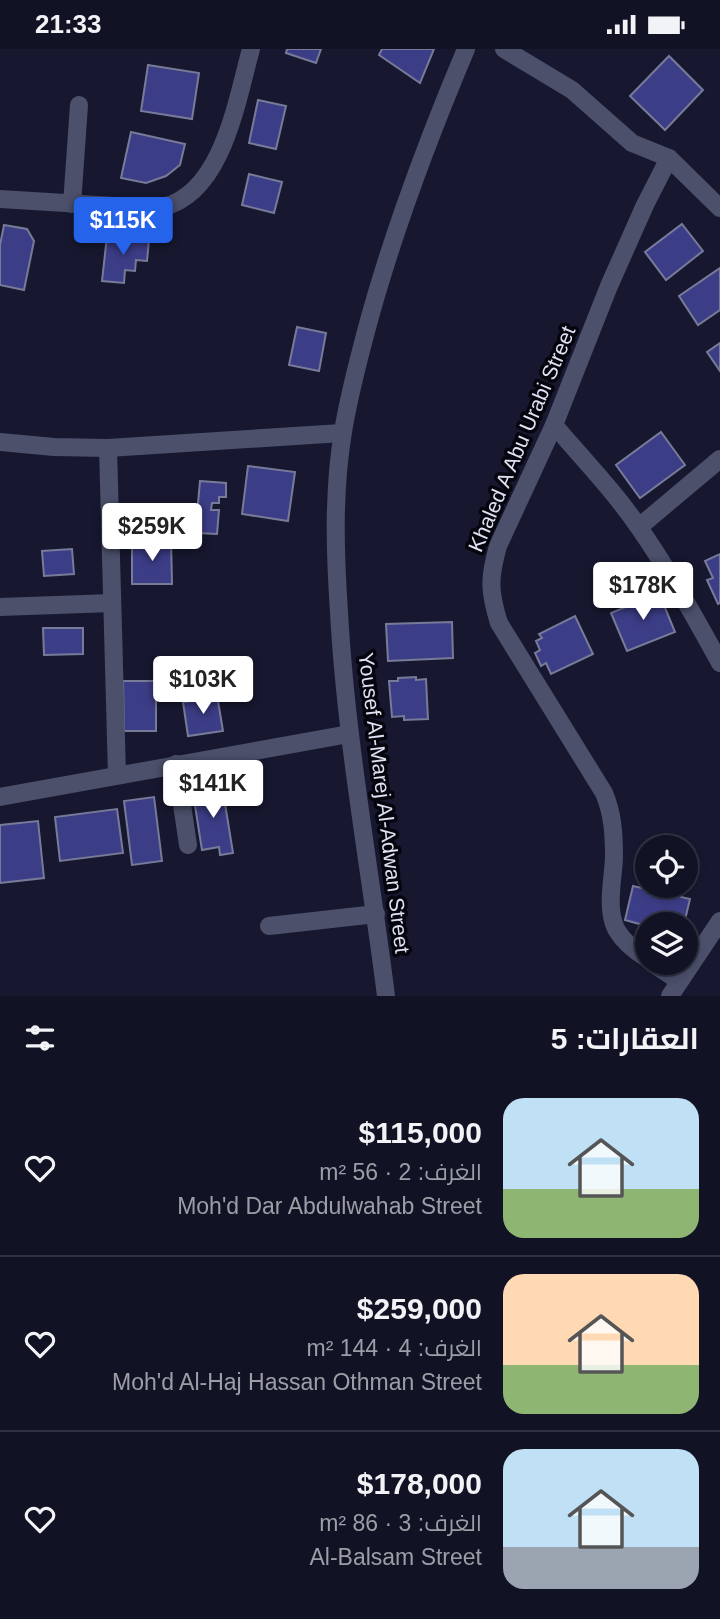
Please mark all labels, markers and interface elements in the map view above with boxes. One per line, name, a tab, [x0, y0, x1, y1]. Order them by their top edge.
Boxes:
text: 21:33	[35, 9, 102, 39]
pin: $115K	[74, 197, 172, 257]
text: $115K	[90, 207, 156, 233]
street label: Khaled A Abu Urabi Street	[464, 322, 580, 555]
pin: $259K	[103, 503, 201, 563]
text: $259K	[118, 513, 186, 539]
pin: $178K	[594, 563, 692, 622]
text: $178K	[609, 572, 677, 598]
street label: Yousef Al-Marej Al-Adwan Street	[355, 651, 414, 955]
pin: $103K	[154, 657, 252, 716]
text: $103K	[169, 666, 237, 692]
pin: $141K	[164, 761, 262, 820]
text: $141K	[179, 770, 247, 796]
map controls	[635, 835, 698, 975]
button: locate	[635, 835, 698, 898]
button: layers	[635, 912, 698, 975]
icon: filters	[21, 1019, 59, 1057]
text: العقارات: 5	[551, 1022, 699, 1055]
text: $115,000	[359, 1116, 482, 1149]
icon: home	[559, 1126, 643, 1210]
icon: heart	[21, 1149, 59, 1187]
text: الغرف: 2 · 56 m²	[319, 1159, 482, 1185]
text: Moh'd Dar Abdulwahab Street	[177, 1193, 482, 1219]
text: $259,000	[357, 1292, 482, 1325]
icon: home	[559, 1302, 643, 1386]
icon: heart	[21, 1325, 59, 1363]
text: الغرف: 4 · 144 m²	[307, 1335, 482, 1361]
text: Moh'd Al-Haj Hassan Othman Street	[112, 1369, 482, 1395]
text: $178,000	[357, 1467, 482, 1500]
icon: home	[559, 1477, 643, 1561]
icon: heart	[21, 1500, 59, 1538]
text: الغرف: 3 · 86 m²	[319, 1510, 482, 1536]
text: Al-Balsam Street	[309, 1544, 482, 1570]

